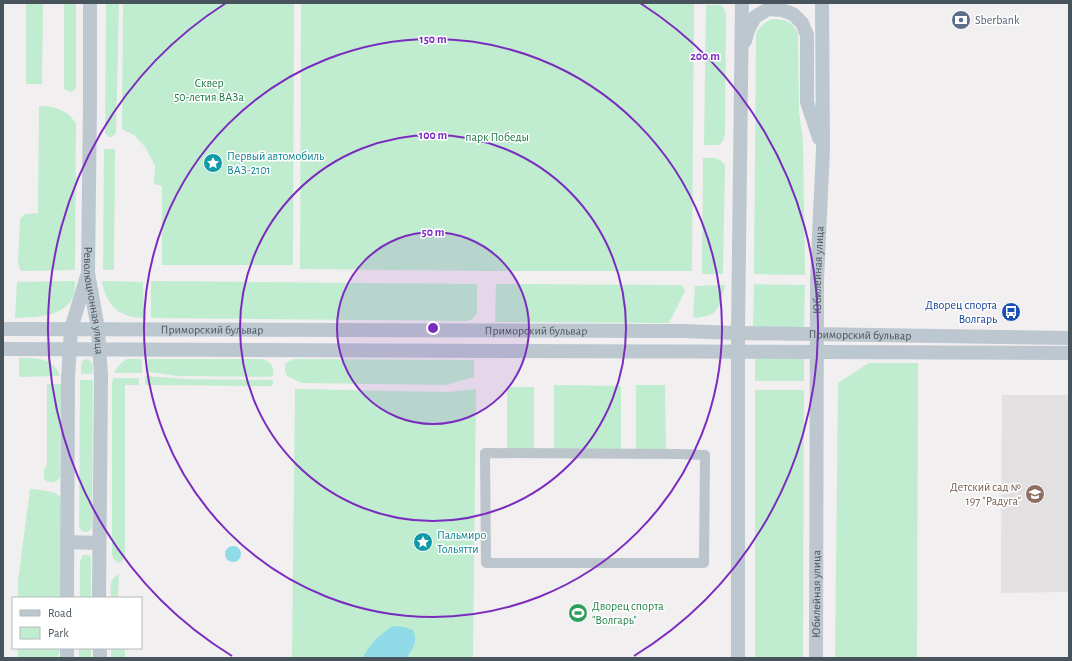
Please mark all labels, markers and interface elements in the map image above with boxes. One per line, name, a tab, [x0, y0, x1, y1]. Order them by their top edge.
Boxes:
bank icon: Sberbank	[950, 9, 972, 31]
place label: Sberbank	[975, 14, 1020, 26]
text: 150 m	[419, 33, 447, 45]
text: 200 m	[690, 50, 720, 62]
park label: Сквер 50-летия ВАЗа	[174, 77, 244, 103]
text: 100 m	[419, 129, 447, 141]
park label: парк Победы	[465, 131, 529, 143]
place label: Первый автомобиль ВАЗ-2101	[227, 150, 324, 176]
place icon: Первый автомобиль ВАЗ-2101	[202, 152, 224, 174]
street label: Юбилейная улица	[811, 225, 825, 314]
text: 50 m	[422, 226, 445, 238]
street label: Революционная улица	[82, 246, 106, 355]
place label: Дворец спорта Волгарь	[925, 299, 998, 325]
bus stop icon: Дворец спорта Волгарь	[1000, 301, 1022, 323]
centre of rings	[426, 321, 440, 335]
street label: Приморский бульвар	[161, 323, 263, 337]
street label: Приморский бульвар	[485, 324, 587, 338]
street label: Приморский бульвар	[808, 328, 911, 342]
place label: Детский сад № 197 "Радуга"	[950, 481, 1022, 508]
school or university icon: Детский сад № 197 "Радуга"	[1024, 483, 1046, 505]
place label: Пальмиро Тольятти	[437, 529, 486, 555]
place icon: Пальмиро Тольятти	[412, 531, 434, 553]
street label: Юбилейная улица	[810, 549, 823, 638]
legend	[12, 597, 142, 649]
place label: Дворец спорта "Волгарь"	[592, 600, 664, 626]
sports icon: Дворец спорта "Волгарь"	[567, 602, 589, 624]
text: Road	[48, 607, 72, 619]
text: Park	[48, 627, 69, 639]

